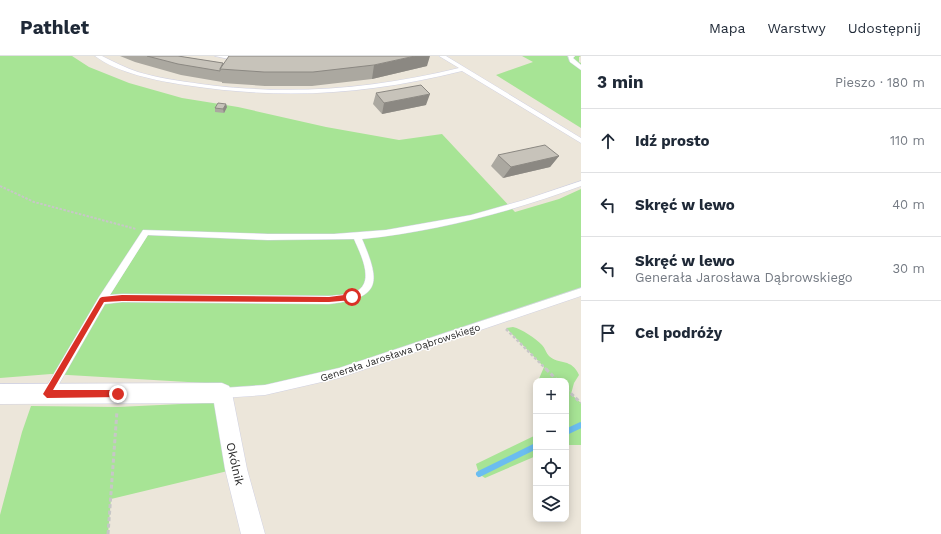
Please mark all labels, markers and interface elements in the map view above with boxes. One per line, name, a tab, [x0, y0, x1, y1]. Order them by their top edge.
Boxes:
text: Pathlet	[20, 16, 89, 39]
text: Mapa	[709, 20, 745, 36]
text: Warstwy	[767, 20, 826, 36]
text: Udostępnij	[848, 20, 921, 36]
text: 3 min	[597, 72, 643, 92]
text: Pieszo · 180 m	[835, 75, 925, 90]
icon: ahead	[597, 130, 619, 152]
text: Idź prosto	[635, 132, 709, 150]
text: 110 m	[890, 133, 925, 148]
icon: left	[597, 194, 619, 216]
text: Skręć w lewo	[635, 196, 735, 214]
text: 40 m	[892, 197, 925, 212]
text: Skręć w lewo	[635, 252, 735, 270]
icon: left	[597, 258, 619, 280]
text: 30 m	[893, 261, 925, 276]
text: Generała Jarosława Dąbrowskiego	[635, 270, 853, 285]
route start	[343, 288, 361, 306]
street label: Generała Jarosława Dąbrowskiego	[319, 321, 481, 384]
icon: arrive	[597, 322, 619, 344]
text: Cel podróży	[635, 324, 722, 342]
map controls	[533, 378, 569, 522]
button: +	[533, 378, 569, 414]
route end	[109, 385, 127, 403]
button: −	[533, 414, 569, 450]
street label: Okólnik	[223, 441, 247, 487]
button: locate	[533, 450, 569, 486]
button: layers	[533, 486, 569, 522]

